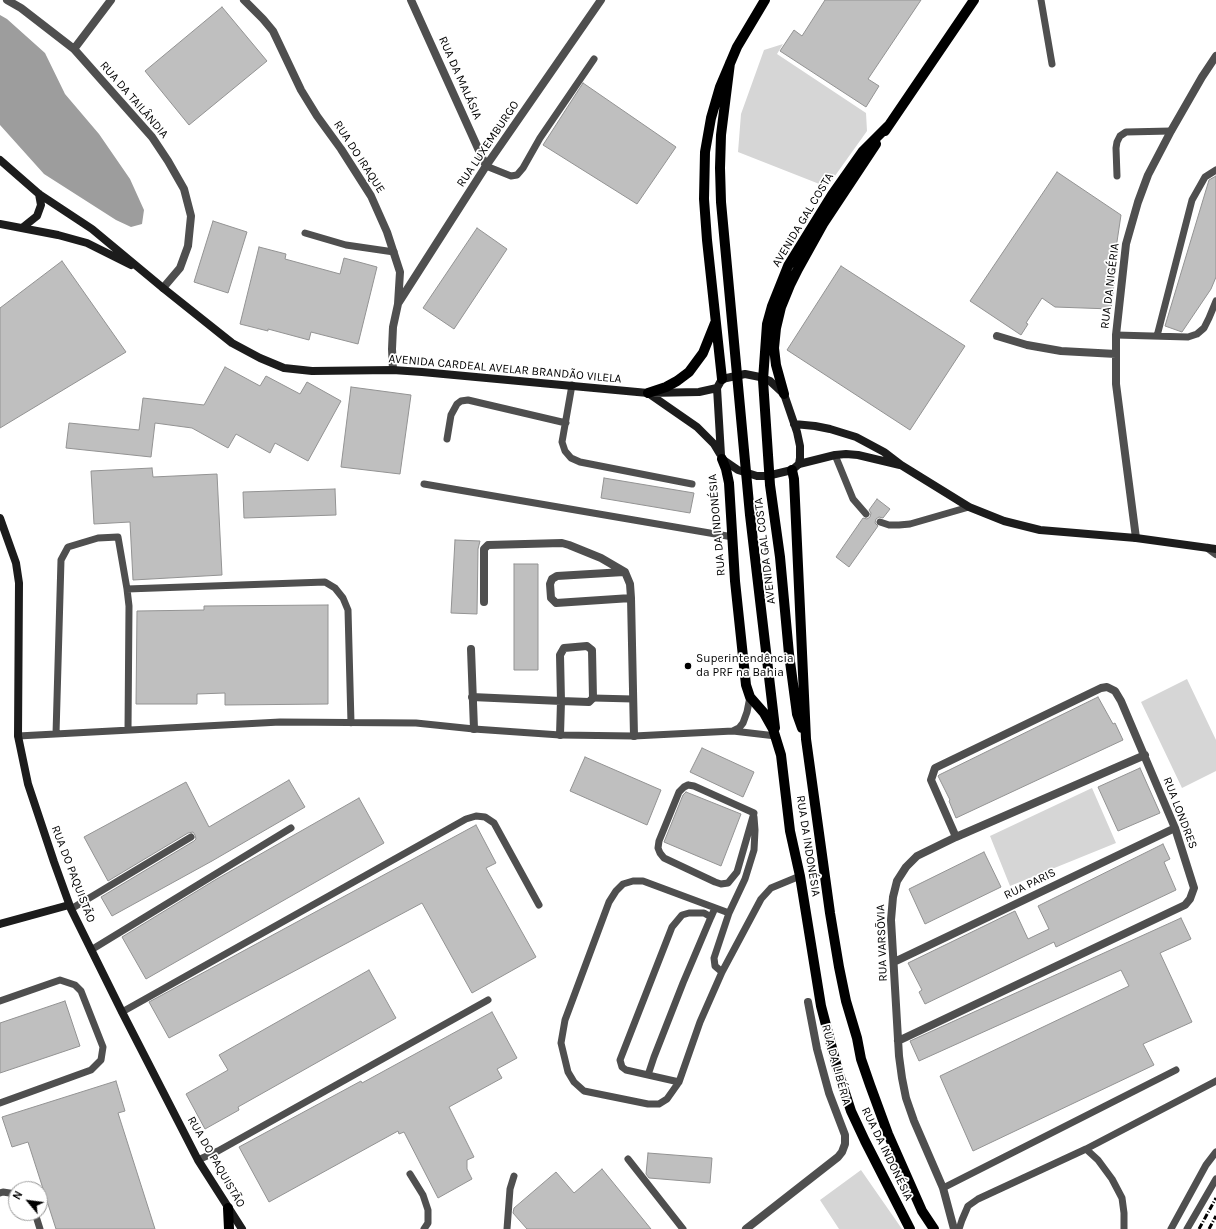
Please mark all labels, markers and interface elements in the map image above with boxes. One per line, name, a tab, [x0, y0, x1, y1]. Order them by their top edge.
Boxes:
street label: RUA DA MALÁSIA	[435, 34, 485, 122]
street label: RUA DA TAILÂNDIA	[97, 59, 171, 141]
street label: RUA LUXEMBURGO	[454, 98, 522, 190]
street label: RUA DO IRAQUE	[330, 118, 388, 196]
street label: AVENIDA GAL COSTA	[769, 170, 837, 270]
street label: RUA DA NIGÉRIA	[1098, 242, 1122, 330]
street label: AVENIDA CARDEAL AVELAR BRANDÃO VILELA	[388, 352, 622, 386]
street label: RUA DA INDONÉSIA	[705, 473, 729, 577]
street label: AVENIDA GAL COSTA	[751, 497, 779, 605]
place label: Superintendência da PRF na Bahia	[696, 652, 794, 680]
marker: Superintendência da PRF na Bahia	[683, 661, 693, 671]
street label: RUA LONDRES	[1160, 775, 1200, 851]
street label: RUA DA INDONÉSIA	[793, 794, 823, 898]
street label: RUA DO PAQUISTÃO	[48, 823, 98, 925]
street label: RUA PARIS	[1002, 865, 1058, 903]
street label: RUA VARSŌVIA	[873, 904, 891, 982]
street label: RUA DA LIBÉRIA	[818, 1023, 854, 1107]
street label: RUA DA INDONÉSIA	[858, 1105, 916, 1203]
street label: RUA DO PAQUISTÃO	[184, 1114, 248, 1210]
north arrow	[8, 1181, 48, 1221]
text: N	[10, 1189, 26, 1202]

